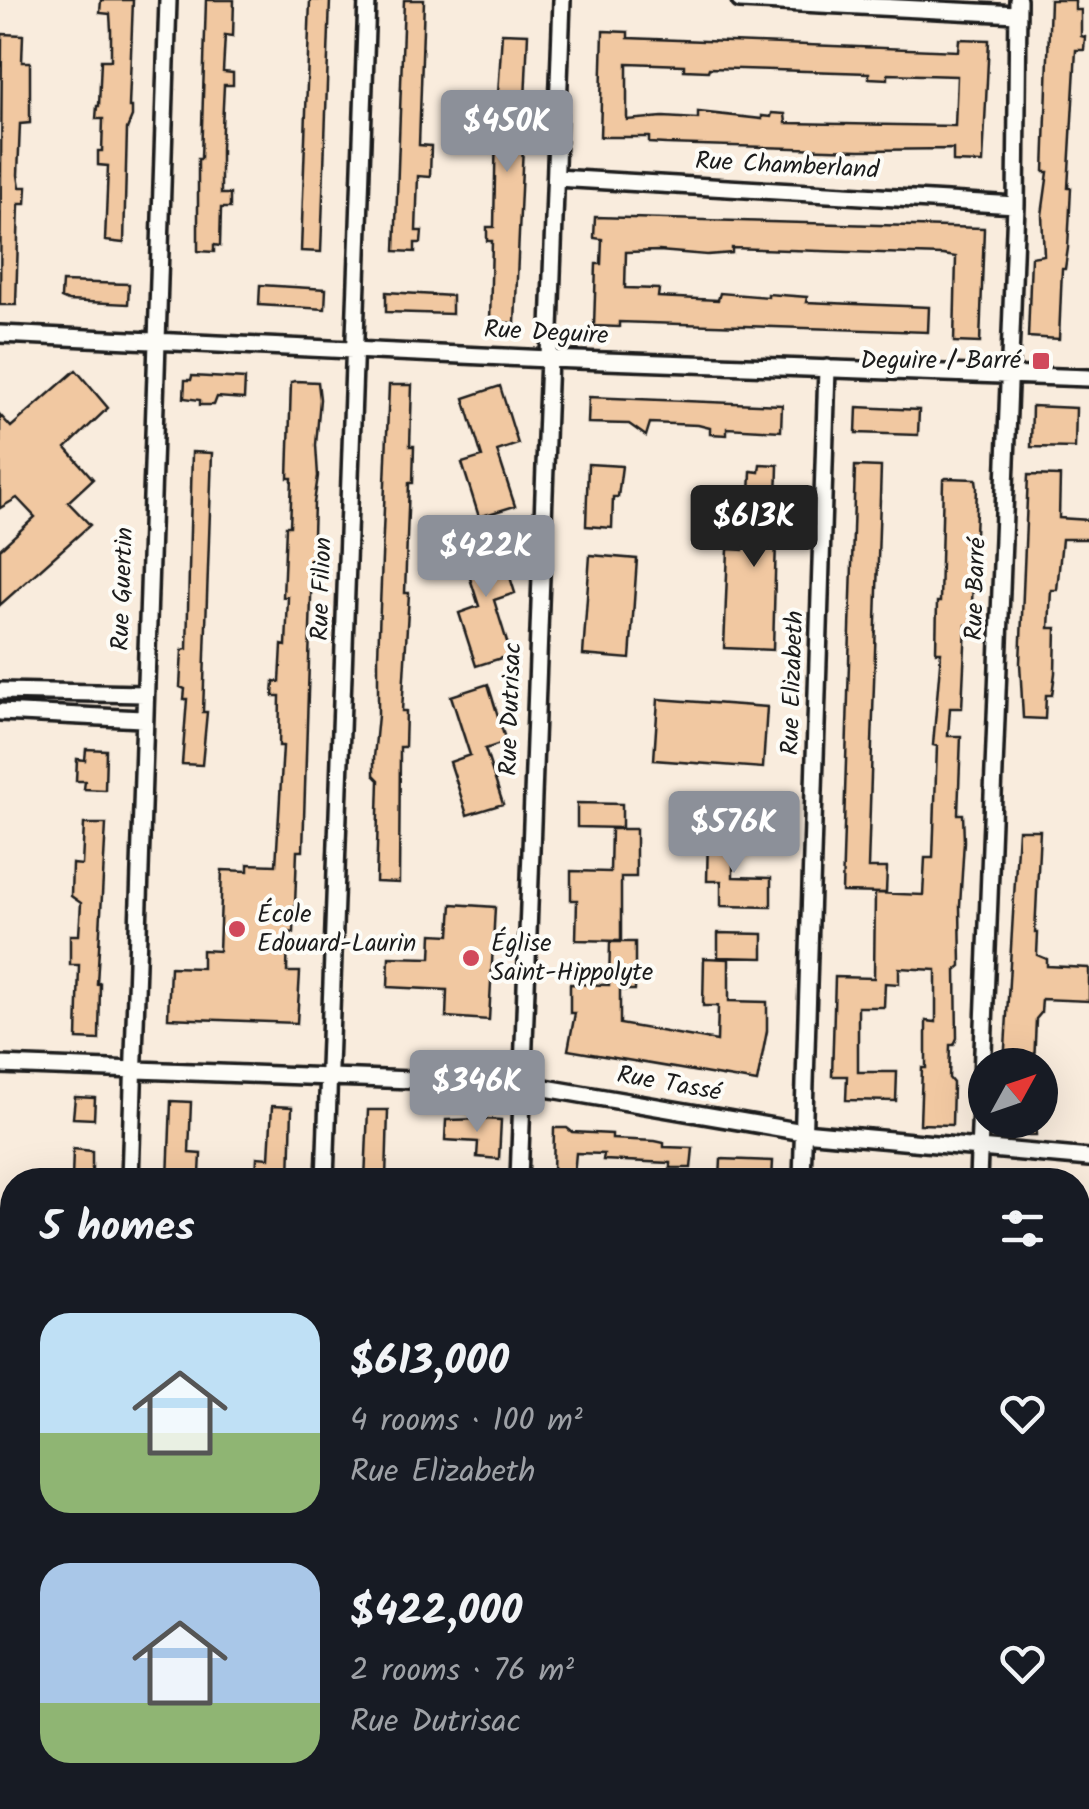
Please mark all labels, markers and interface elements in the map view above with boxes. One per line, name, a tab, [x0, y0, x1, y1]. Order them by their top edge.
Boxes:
pin: $450K	[437, 90, 577, 175]
text: $450K	[463, 97, 551, 148]
street label: Rue Chamberland	[694, 141, 882, 191]
street label: Rue Deguire	[483, 310, 609, 356]
place label: Deguire / Barré	[860, 341, 1022, 381]
marker: Deguire / Barré	[1030, 350, 1052, 372]
pin: $613K	[684, 485, 824, 570]
text: $613K	[713, 492, 795, 543]
pin: $422K	[416, 515, 556, 600]
text: $422K	[440, 522, 532, 573]
street label: Rue Guertin	[101, 526, 145, 652]
street label: Rue Barré	[954, 536, 998, 641]
street label: Rue Filion	[300, 537, 344, 641]
street label: Rue Elizabeth	[770, 610, 816, 756]
street label: Rue Dutrisac	[489, 642, 533, 776]
pin: $576K	[664, 791, 804, 876]
text: $576K	[691, 798, 777, 849]
place label: École Edouard-Laurin	[257, 895, 416, 964]
marker: École Edouard-Laurin	[226, 918, 248, 940]
place label: Église Saint-Hippolyte	[491, 924, 653, 993]
marker: Église Saint-Hippolyte	[460, 947, 482, 969]
north arrow	[968, 1048, 1058, 1138]
map controls	[968, 1048, 1058, 1138]
pin: $346K	[407, 1050, 547, 1135]
street label: Rue Tassé	[614, 1055, 725, 1113]
text: $346K	[432, 1057, 522, 1108]
text: 5 homes	[40, 1195, 195, 1262]
icon: filters	[995, 1201, 1050, 1256]
text: $613,000	[350, 1329, 509, 1396]
icon: home	[120, 1353, 240, 1473]
icon: heart	[995, 1386, 1050, 1441]
text: 4 rooms · 100 m²	[350, 1396, 583, 1447]
text: Rue Elizabeth	[350, 1447, 535, 1498]
text: $422,000	[350, 1579, 522, 1646]
icon: home	[120, 1603, 240, 1723]
icon: heart	[995, 1636, 1050, 1691]
text: 2 rooms · 76 m²	[350, 1646, 574, 1697]
text: Rue Dutrisac	[350, 1697, 521, 1748]

